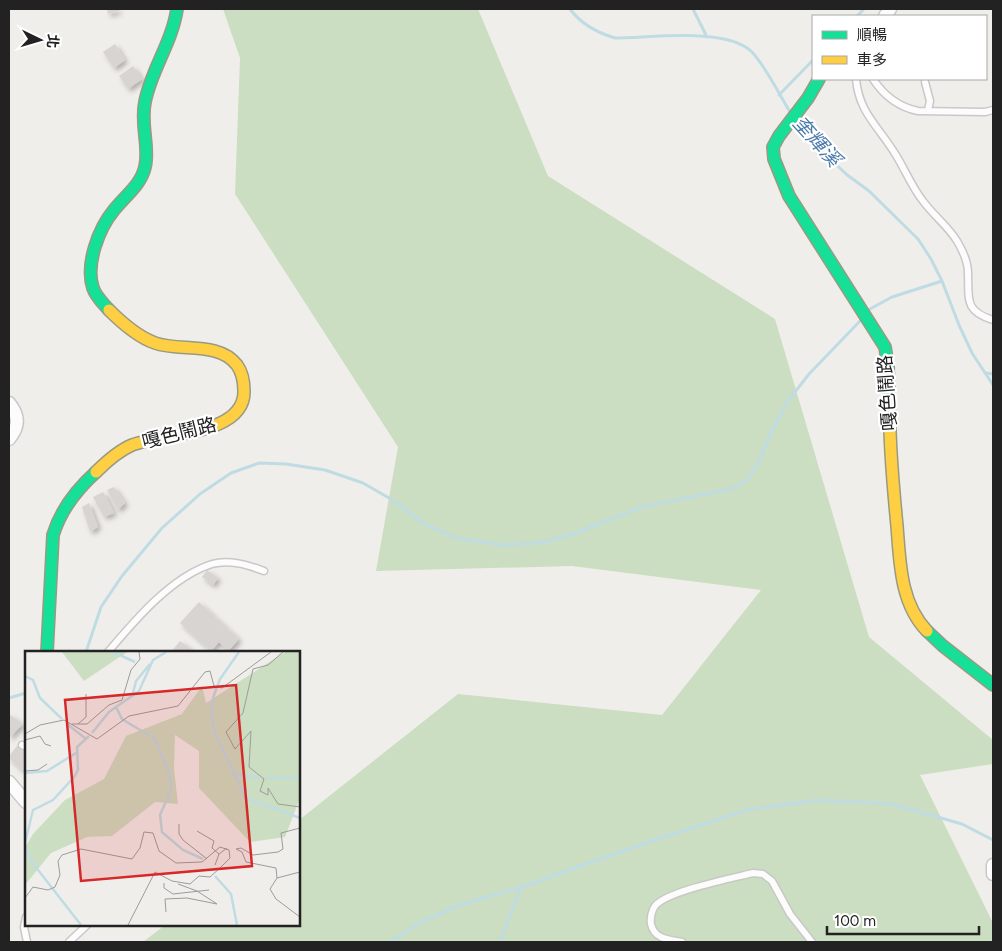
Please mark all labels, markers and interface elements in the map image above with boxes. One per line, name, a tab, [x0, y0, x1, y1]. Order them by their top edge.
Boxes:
north arrow	[15, 15, 65, 65]
legend	[812, 15, 987, 80]
text: 順暢	[857, 26, 887, 44]
text: 北	[43, 33, 62, 49]
text: 車多	[857, 51, 887, 69]
water label: 奎輝溪	[788, 111, 848, 174]
street label: 嘎色鬧路	[873, 354, 901, 432]
street label: 嘎色鬧路	[139, 413, 219, 453]
inset map	[25, 651, 300, 926]
scale bar	[827, 904, 980, 936]
text: 100 m	[834, 912, 876, 930]

